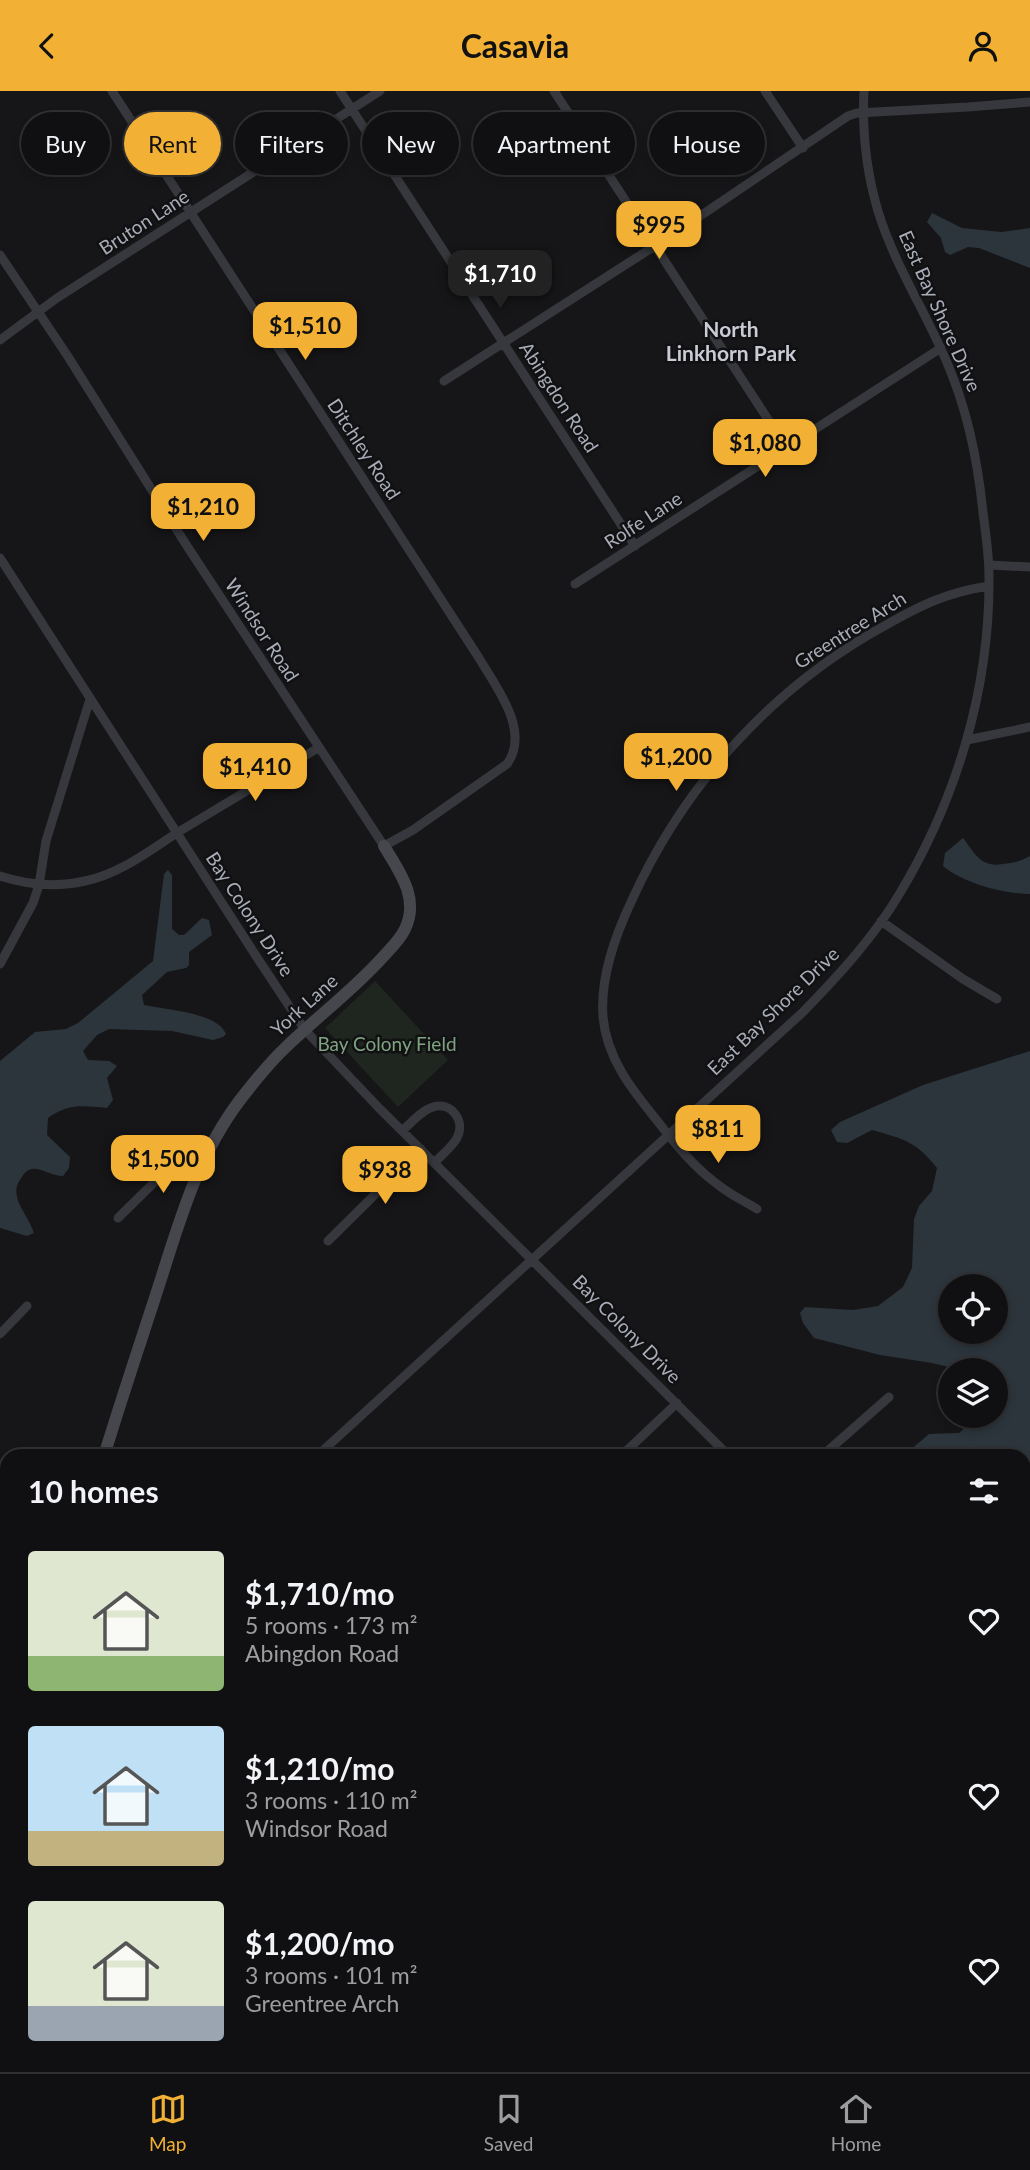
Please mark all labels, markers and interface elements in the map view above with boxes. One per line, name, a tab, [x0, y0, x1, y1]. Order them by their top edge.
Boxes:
text: Casavia	[461, 26, 569, 65]
icon: back	[28, 27, 66, 65]
icon: person	[964, 27, 1002, 65]
chip: Buy	[21, 112, 110, 175]
chip: Rent	[124, 112, 221, 175]
chip: Filters	[235, 112, 348, 175]
chip: New	[362, 112, 459, 175]
chip: Apartment	[473, 112, 635, 175]
chip: House	[649, 112, 765, 175]
street label: Bruton Lane	[95, 184, 193, 259]
pin: $995	[618, 201, 700, 261]
text: $995	[632, 210, 686, 238]
street label: East Bay Shore Drive	[895, 227, 986, 395]
pin: $1,710	[443, 251, 557, 310]
text: $1,710	[464, 259, 536, 287]
pin: $1,510	[248, 303, 362, 362]
text: $1,510	[269, 311, 341, 339]
district label: North Linkhorn Park	[666, 316, 797, 365]
street label: Abingdon Road	[515, 337, 604, 456]
street label: Ditchley Road	[323, 394, 406, 504]
pin: $1,080	[708, 419, 822, 479]
text: $1,080	[729, 428, 801, 456]
pin: $1,210	[146, 483, 260, 543]
street label: Rolfe Lane	[600, 486, 686, 553]
text: $1,210	[167, 492, 239, 520]
street label: Windsor Road	[221, 574, 304, 685]
street label: Greentree Arch	[790, 586, 910, 673]
pin: $1,200	[619, 733, 733, 793]
text: $1,200	[640, 742, 712, 770]
pin: $1,410	[198, 743, 312, 803]
text: $1,410	[219, 752, 291, 780]
street label: Bay Colony Drive	[202, 847, 299, 980]
street label: East Bay Shore Drive	[702, 942, 843, 1079]
street label: York Lane	[266, 969, 342, 1041]
park label: Bay Colony Field	[317, 1032, 457, 1055]
pin: $811	[677, 1105, 759, 1165]
text: $811	[691, 1114, 745, 1142]
pin: $1,500	[106, 1135, 220, 1195]
text: $1,500	[127, 1144, 199, 1172]
pin: $938	[344, 1147, 426, 1206]
text: $938	[358, 1155, 412, 1183]
street label: Bay Colony Drive	[568, 1270, 686, 1388]
map controls	[938, 1274, 1008, 1428]
button: locate	[938, 1274, 1008, 1344]
button: layers	[938, 1358, 1008, 1428]
icon: filters	[965, 1472, 1003, 1510]
text: 10 homes	[28, 1473, 159, 1509]
text: $1,710/mo	[245, 1575, 394, 1611]
icon: home	[84, 1579, 168, 1663]
icon: heart	[965, 1602, 1003, 1640]
text: 5 rooms · 173 m²	[245, 1611, 417, 1639]
text: Abingdon Road	[245, 1639, 399, 1667]
text: $1,210/mo	[245, 1750, 394, 1786]
icon: home	[84, 1754, 168, 1838]
icon: heart	[965, 1777, 1003, 1815]
text: 3 rooms · 110 m²	[245, 1786, 417, 1814]
text: Windsor Road	[245, 1814, 388, 1842]
text: $1,200/mo	[245, 1925, 394, 1961]
icon: home	[84, 1929, 168, 2013]
icon: heart	[965, 1952, 1003, 1990]
text: 3 rooms · 101 m²	[245, 1961, 417, 1989]
text: Greentree Arch	[245, 1989, 399, 2017]
tab: Map	[149, 2090, 187, 2155]
tab: Saved	[484, 2090, 533, 2155]
tab: Home	[831, 2090, 881, 2155]

